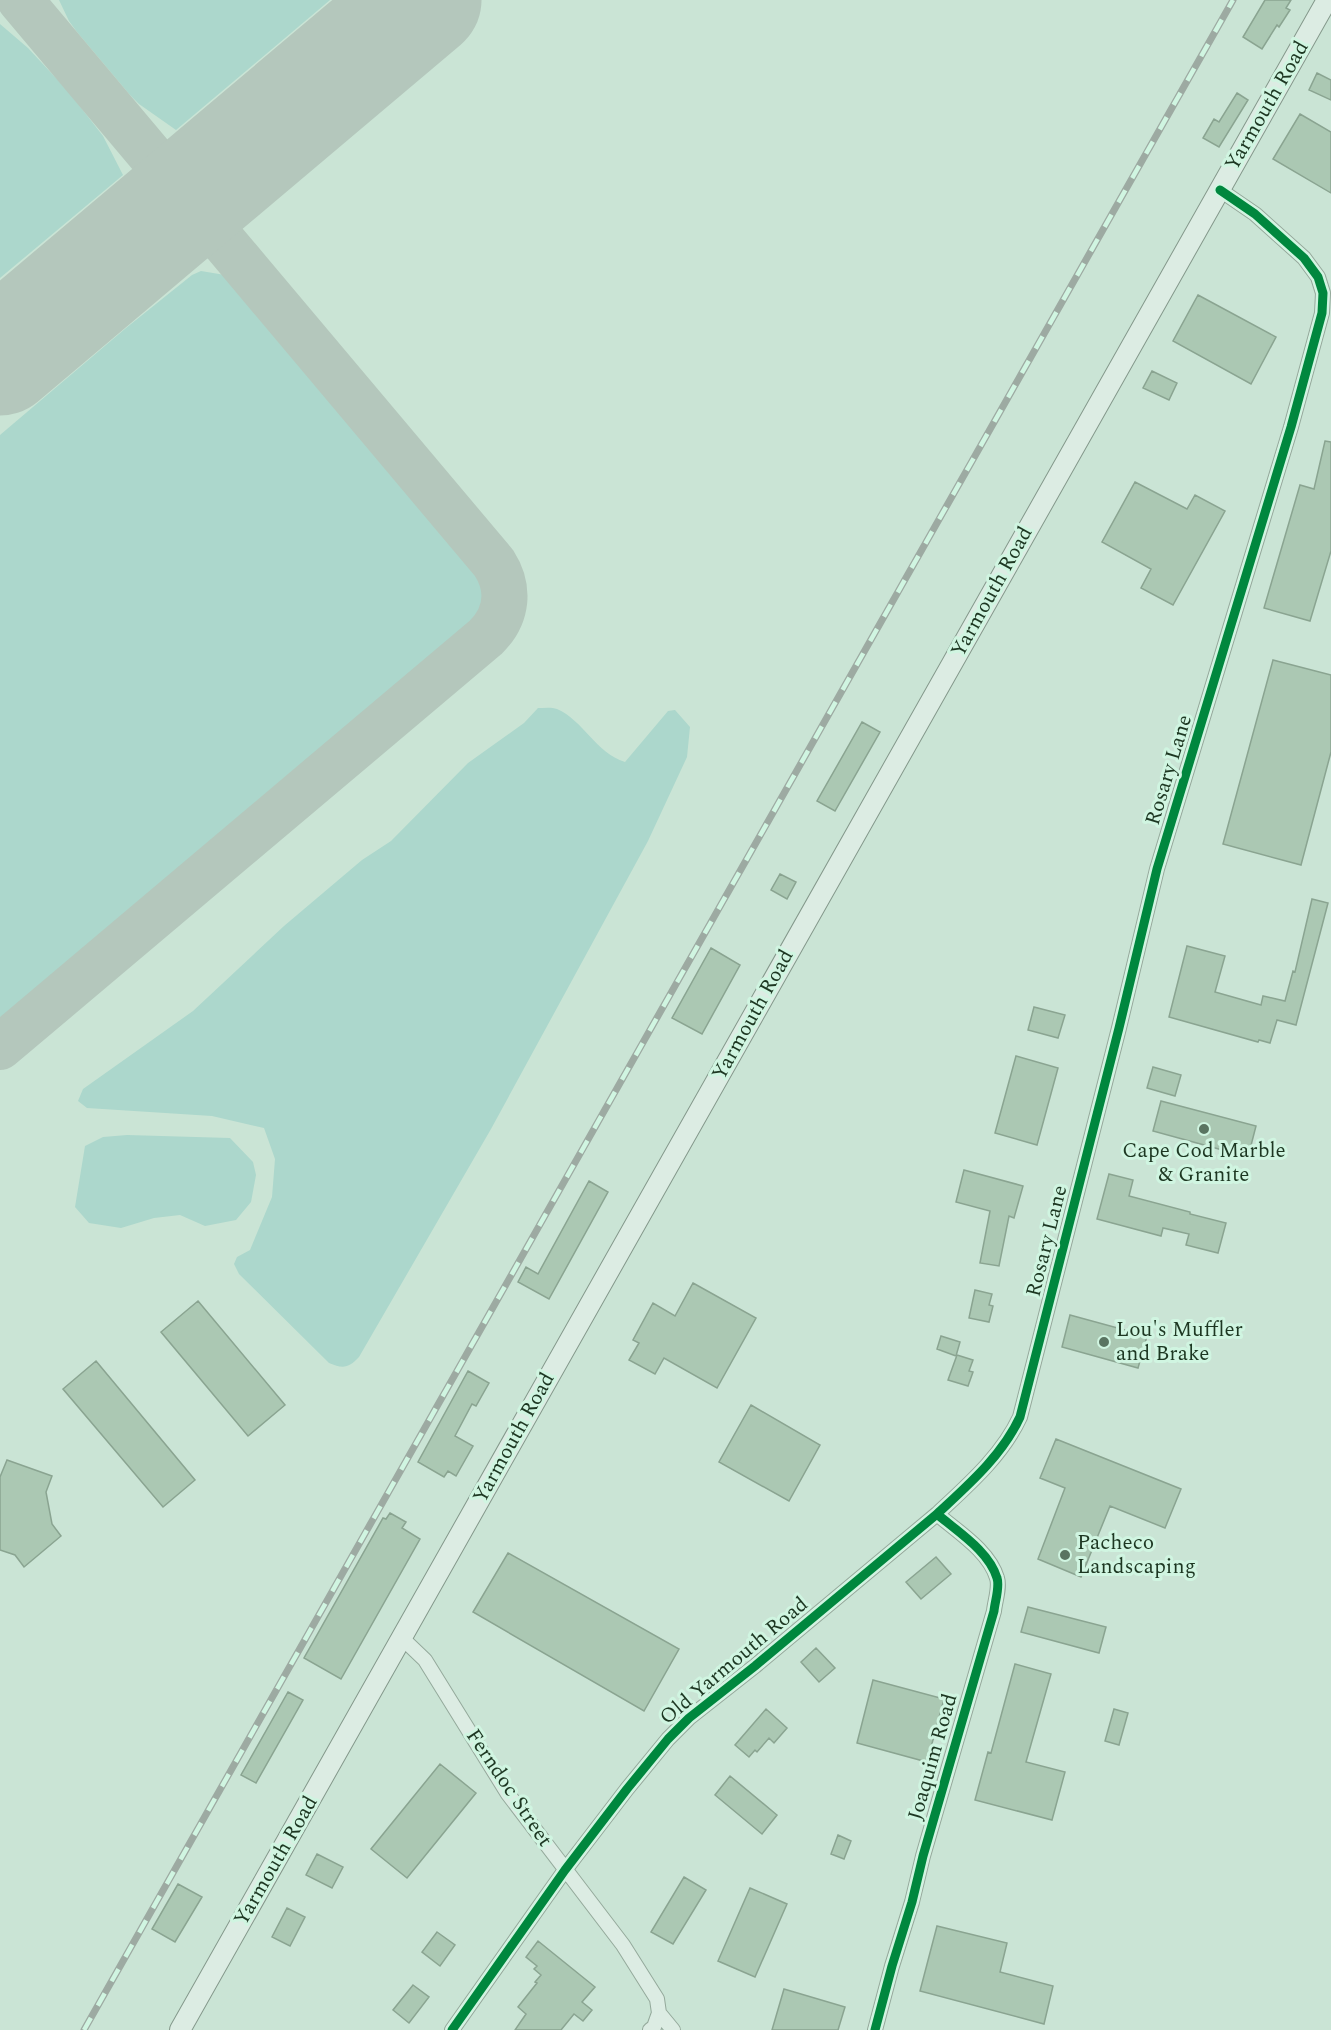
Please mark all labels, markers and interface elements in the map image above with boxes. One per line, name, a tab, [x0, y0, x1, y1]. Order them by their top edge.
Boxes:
street label: Yarmouth Road	[1217, 35, 1317, 177]
street label: Yarmouth Road	[943, 521, 1041, 663]
street label: Rosary Lane	[1137, 711, 1201, 829]
street label: Yarmouth Road	[704, 944, 802, 1086]
marker: Cape Cod Marble & Granite	[1197, 1122, 1211, 1136]
place label: Cape Cod Marble & Granite	[1122, 1135, 1286, 1191]
street label: Rosary Lane	[1018, 1182, 1076, 1300]
place label: Lou's Muffler and Brake	[1116, 1314, 1243, 1370]
marker: Lou's Muffler and Brake	[1097, 1335, 1111, 1349]
street label: Yarmouth Road	[465, 1367, 563, 1509]
place label: Pacheco Landscaping	[1077, 1527, 1196, 1583]
marker: Pacheco Landscaping	[1058, 1548, 1072, 1562]
street label: Old Yarmouth Road	[653, 1589, 815, 1733]
street label: Joaquim Road	[900, 1690, 966, 1824]
street label: Ferndoc Street	[458, 1722, 560, 1854]
street label: Yarmouth Road	[226, 1790, 326, 1932]

